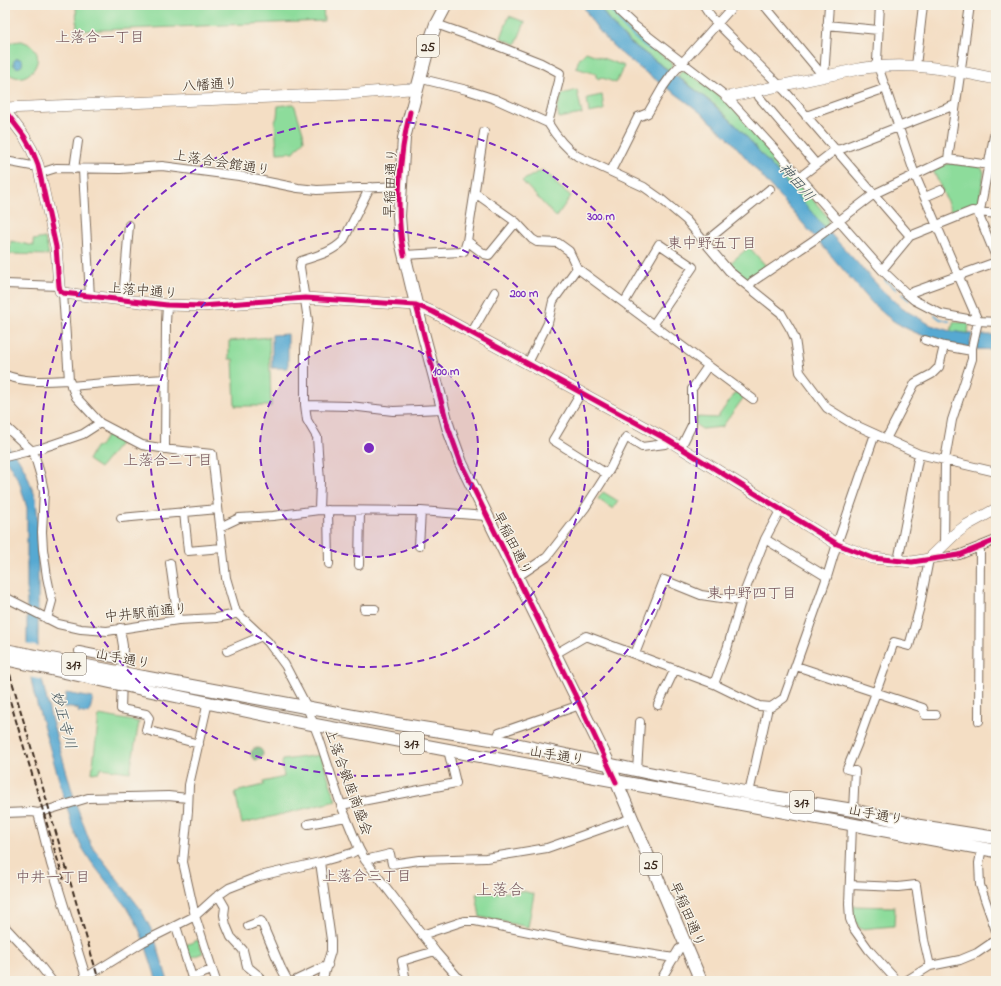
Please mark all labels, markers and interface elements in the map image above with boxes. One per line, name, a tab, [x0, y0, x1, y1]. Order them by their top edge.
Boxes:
district label: 上落合一丁目	[55, 27, 145, 49]
road number: 25	[417, 35, 439, 57]
street label: 八幡通り	[182, 74, 239, 97]
street label: 上落合会館通り	[172, 145, 272, 182]
street label: 早稲田通り	[379, 148, 404, 219]
water label: 神田川	[773, 158, 819, 207]
text: 300 m	[586, 208, 616, 226]
district label: 東中野五丁目	[667, 233, 757, 255]
street label: 上落中通り	[107, 278, 179, 305]
text: 200 m	[509, 285, 539, 303]
text: 100 m	[433, 363, 460, 381]
centre of rings	[362, 441, 376, 455]
district label: 上落合二丁目	[123, 450, 213, 472]
street label: 早稲田通り	[486, 508, 537, 580]
district label: 東中野四丁目	[707, 583, 797, 605]
street label: 中井駅前通り	[103, 599, 189, 628]
street label: 山手通り	[93, 644, 152, 675]
road number: 317	[62, 653, 86, 675]
water label: 妙正寺川	[45, 688, 81, 752]
street label: 上落合銀座商盛会	[319, 726, 377, 839]
road number: 317	[400, 732, 424, 754]
street label: 山手通り	[527, 741, 586, 772]
road number: 317	[790, 791, 814, 813]
street label: 山手通り	[846, 800, 905, 831]
road number: 25	[640, 853, 662, 875]
district label: 上落合三丁目	[322, 866, 412, 888]
district label: 中井一丁目	[15, 867, 91, 889]
street label: 早稲田通り	[663, 878, 710, 951]
district label: 上落合	[476, 879, 524, 903]

